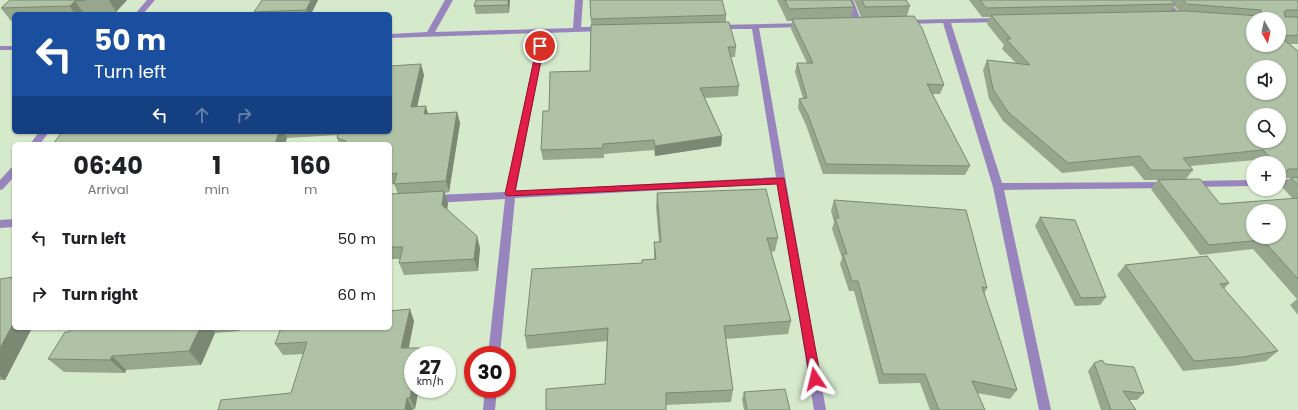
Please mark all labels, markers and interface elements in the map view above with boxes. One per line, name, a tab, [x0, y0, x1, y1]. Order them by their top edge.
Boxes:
north arrow	[1246, 12, 1286, 52]
map controls	[1246, 12, 1286, 244]
text: 50 m	[94, 21, 166, 60]
icon: left	[28, 28, 80, 80]
pin	[523, 29, 557, 63]
icon: arrive	[529, 35, 551, 57]
text: Turn left	[94, 59, 166, 84]
button: sound	[1246, 60, 1286, 100]
icon: left	[149, 104, 171, 126]
icon: ahead	[191, 104, 213, 126]
icon: right	[233, 104, 255, 126]
button: search	[1246, 108, 1286, 148]
text: 06:40	[73, 149, 143, 182]
text: 1	[212, 149, 221, 182]
text: 160	[291, 149, 331, 182]
button: +	[1246, 156, 1286, 196]
text: Arrival	[88, 180, 129, 199]
text: min	[204, 180, 229, 199]
text: m	[304, 180, 317, 199]
button: −	[1246, 204, 1286, 244]
icon: left	[28, 227, 50, 249]
text: Turn left	[62, 228, 126, 249]
text: 50 m	[338, 228, 376, 249]
icon: right	[28, 283, 50, 305]
text: Turn right	[62, 284, 138, 305]
text: 60 m	[338, 284, 376, 305]
speed limit sign: 30	[464, 346, 516, 398]
text: 27	[419, 353, 441, 381]
position arrow	[794, 358, 836, 400]
text: km/h	[417, 374, 443, 389]

